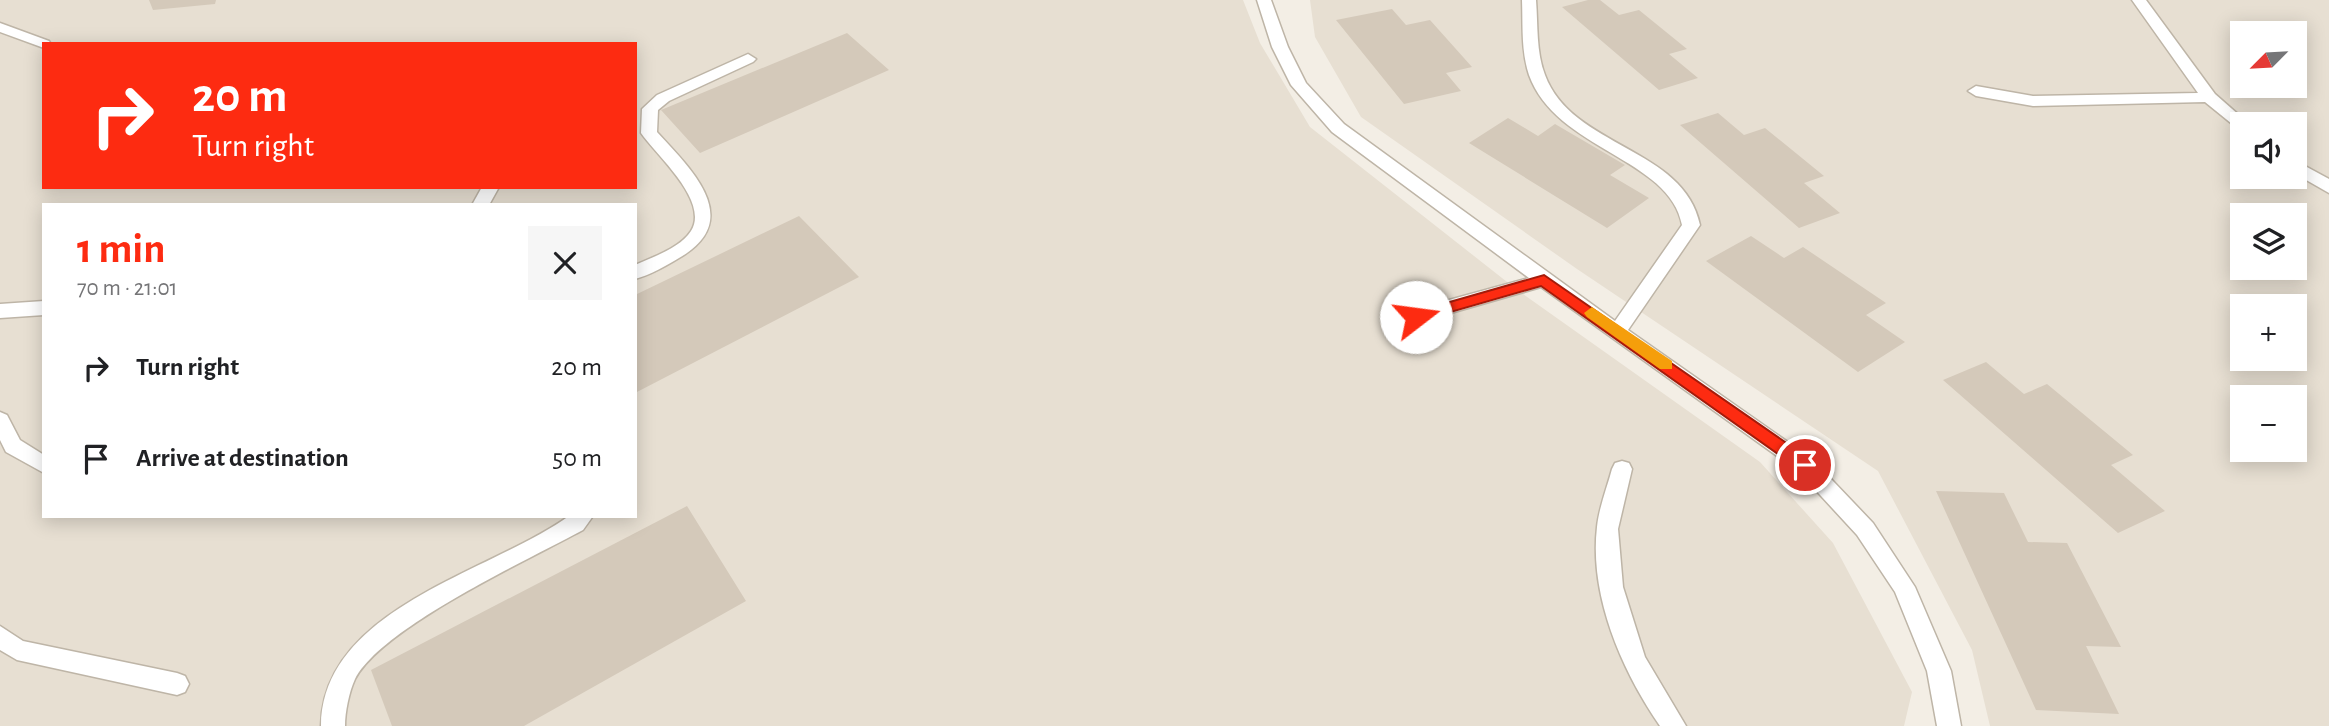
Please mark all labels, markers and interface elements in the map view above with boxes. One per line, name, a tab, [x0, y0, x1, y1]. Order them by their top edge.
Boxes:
north arrow	[2230, 21, 2306, 98]
map controls	[2230, 21, 2307, 462]
icon: right	[77, 70, 168, 161]
text: 20 m	[192, 72, 288, 121]
button: sound	[2230, 112, 2307, 189]
text: Turn right	[192, 130, 314, 162]
button: layers	[2230, 203, 2307, 280]
button: close	[528, 226, 602, 300]
text: 1 min	[77, 228, 166, 270]
text: 70 m · 21:01	[77, 277, 178, 300]
position arrow	[1379, 280, 1453, 354]
button: +	[2230, 294, 2307, 371]
icon: right	[77, 349, 115, 387]
text: Turn right	[136, 354, 239, 380]
text: 20 m	[551, 354, 602, 380]
button: −	[2230, 385, 2307, 462]
pin	[1775, 435, 1835, 495]
icon: arrive	[77, 440, 115, 478]
text: Arrive at destination	[136, 445, 349, 471]
text: 50 m	[552, 445, 602, 471]
icon: arrive	[1786, 446, 1824, 484]

